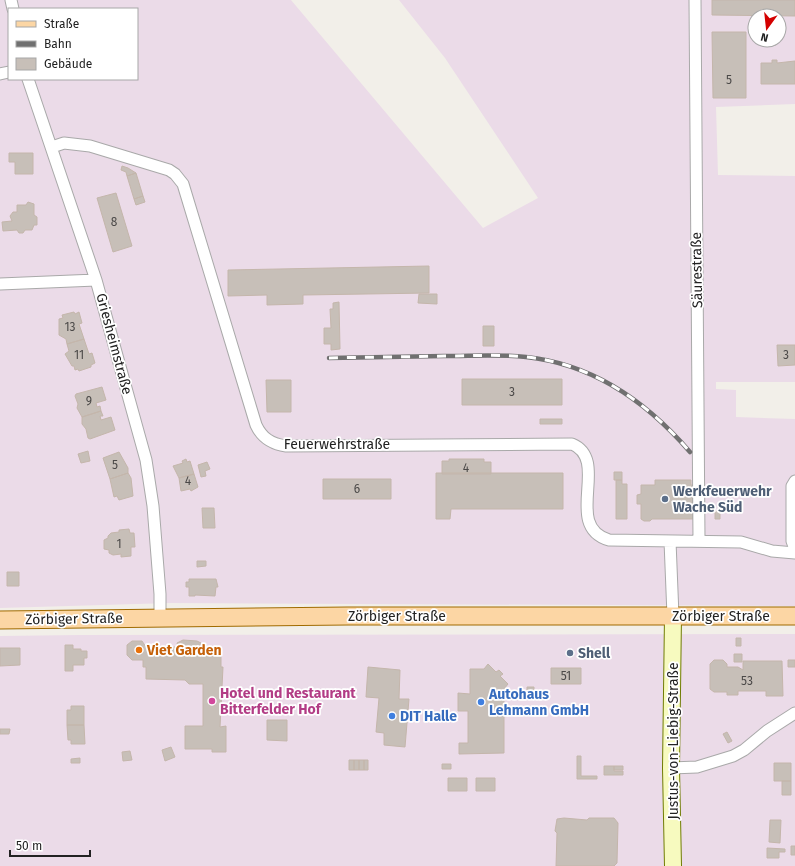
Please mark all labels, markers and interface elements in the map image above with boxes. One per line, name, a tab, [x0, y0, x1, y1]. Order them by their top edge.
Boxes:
legend	[8, 8, 138, 80]
north arrow	[747, 8, 787, 48]
text: Straße	[44, 17, 79, 31]
text: N	[759, 30, 770, 44]
text: Bahn	[44, 37, 72, 51]
text: Gebäude	[44, 57, 92, 71]
house number: 5	[726, 73, 732, 87]
house number: 8	[111, 215, 118, 229]
street label: Säurestraße	[688, 232, 706, 308]
street label: Griesheimstraße	[92, 291, 136, 397]
house number: 13	[64, 320, 76, 334]
house number: 11	[74, 348, 84, 362]
house number: 3	[783, 348, 789, 362]
house number: 3	[509, 385, 515, 399]
house number: 9	[86, 394, 92, 408]
street label: Feuerwehrstraße	[284, 436, 390, 453]
house number: 5	[112, 458, 118, 472]
house number: 4	[463, 461, 470, 475]
house number: 4	[185, 474, 192, 488]
house number: 6	[354, 482, 360, 496]
place label: Werkfeuerwehr Wache Süd	[673, 483, 772, 516]
marker: Werkfeuerwehr Wache Süd	[660, 494, 670, 504]
house number: 1	[116, 537, 122, 551]
street label: Zörbiger Straße	[348, 608, 446, 625]
street label: Zörbiger Straße	[672, 608, 770, 625]
street label: Zörbiger Straße	[25, 610, 123, 628]
place label: Viet Garden	[146, 642, 221, 659]
marker: Viet Garden	[134, 645, 144, 655]
place label: Shell	[578, 645, 611, 662]
marker: Shell	[565, 648, 575, 658]
street label: Justus-von-Liebig-Straße	[665, 662, 682, 820]
house number: 51	[561, 669, 571, 683]
house number: 53	[741, 674, 753, 688]
place label: Hotel und Restaurant Bitterfelder Hof	[220, 685, 356, 718]
place label: Autohaus Lehmann GmbH	[488, 686, 589, 719]
marker: Hotel und Restaurant Bitterfelder Hof	[207, 696, 217, 706]
marker: Autohaus Lehmann GmbH	[476, 697, 486, 707]
place label: DIT Halle	[400, 708, 457, 725]
marker: DIT Halle	[387, 711, 397, 721]
scale bar	[10, 832, 90, 858]
text: 50 m	[16, 839, 42, 853]

